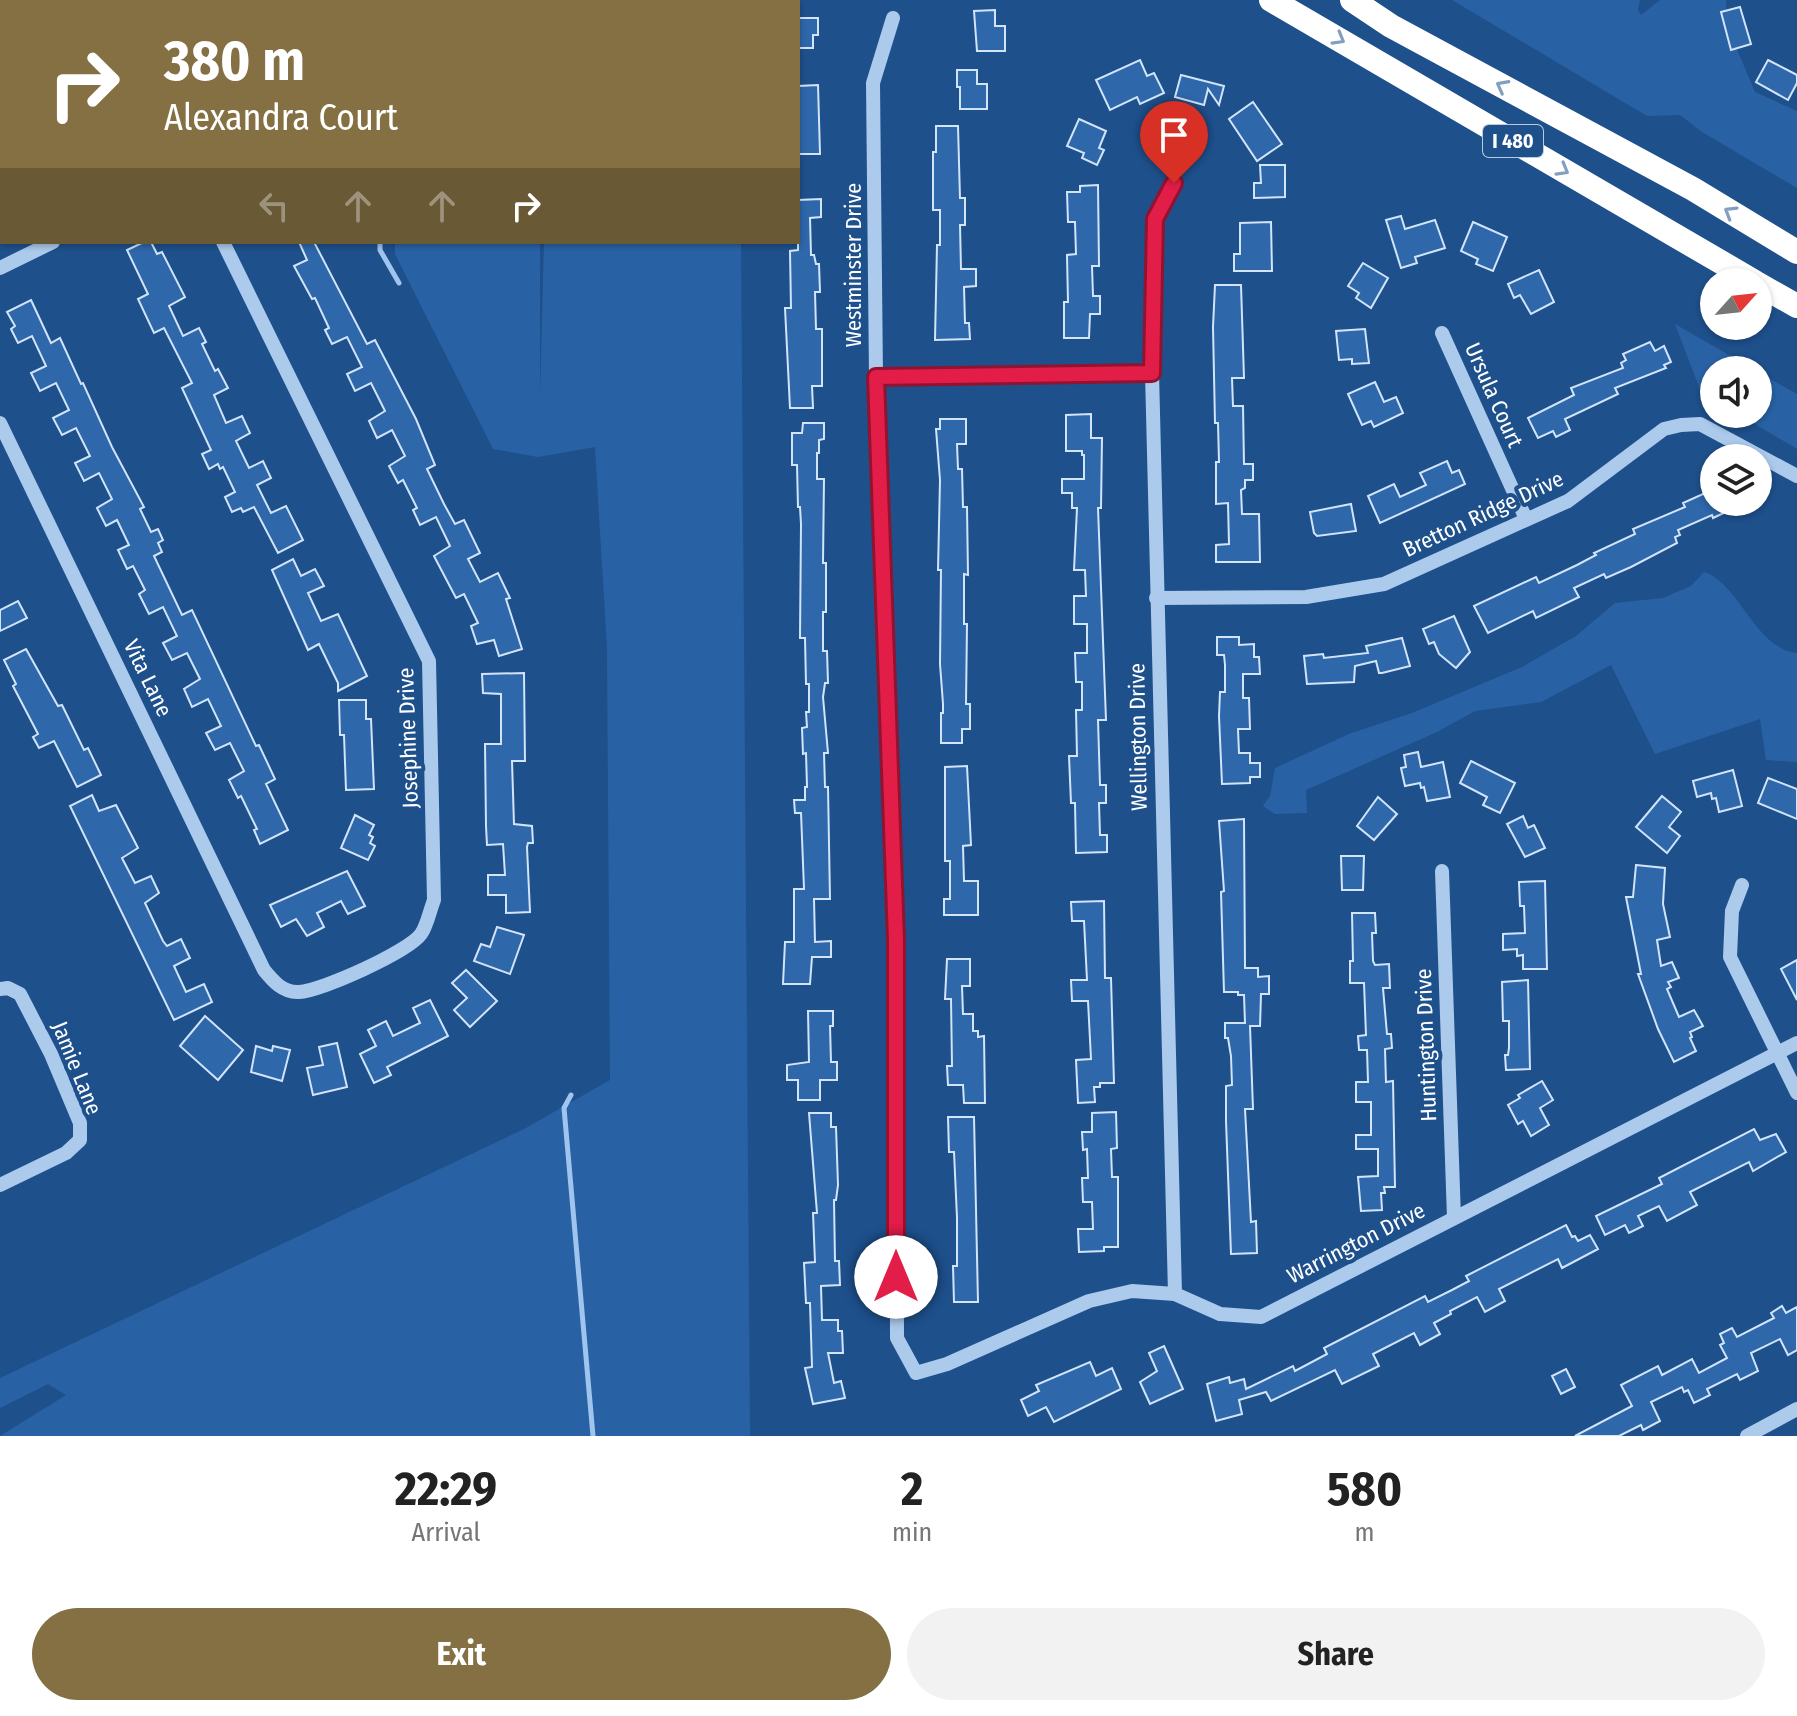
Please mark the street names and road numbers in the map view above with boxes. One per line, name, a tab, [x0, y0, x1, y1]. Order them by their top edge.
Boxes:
road number: I 480	[1483, 125, 1543, 157]
street label: Westminster Drive	[840, 183, 867, 347]
street label: Ursula Court	[1459, 339, 1529, 452]
street label: Bretton Ridge Drive	[1398, 465, 1568, 563]
street label: Vita Lane	[118, 635, 178, 721]
street label: Wellington Drive	[1123, 663, 1153, 811]
street label: Josephine Drive	[392, 667, 424, 809]
street label: Huntington Drive	[1410, 968, 1442, 1122]
street label: Jamie Lane	[46, 1017, 108, 1119]
street label: Warrington Drive	[1283, 1197, 1429, 1289]

